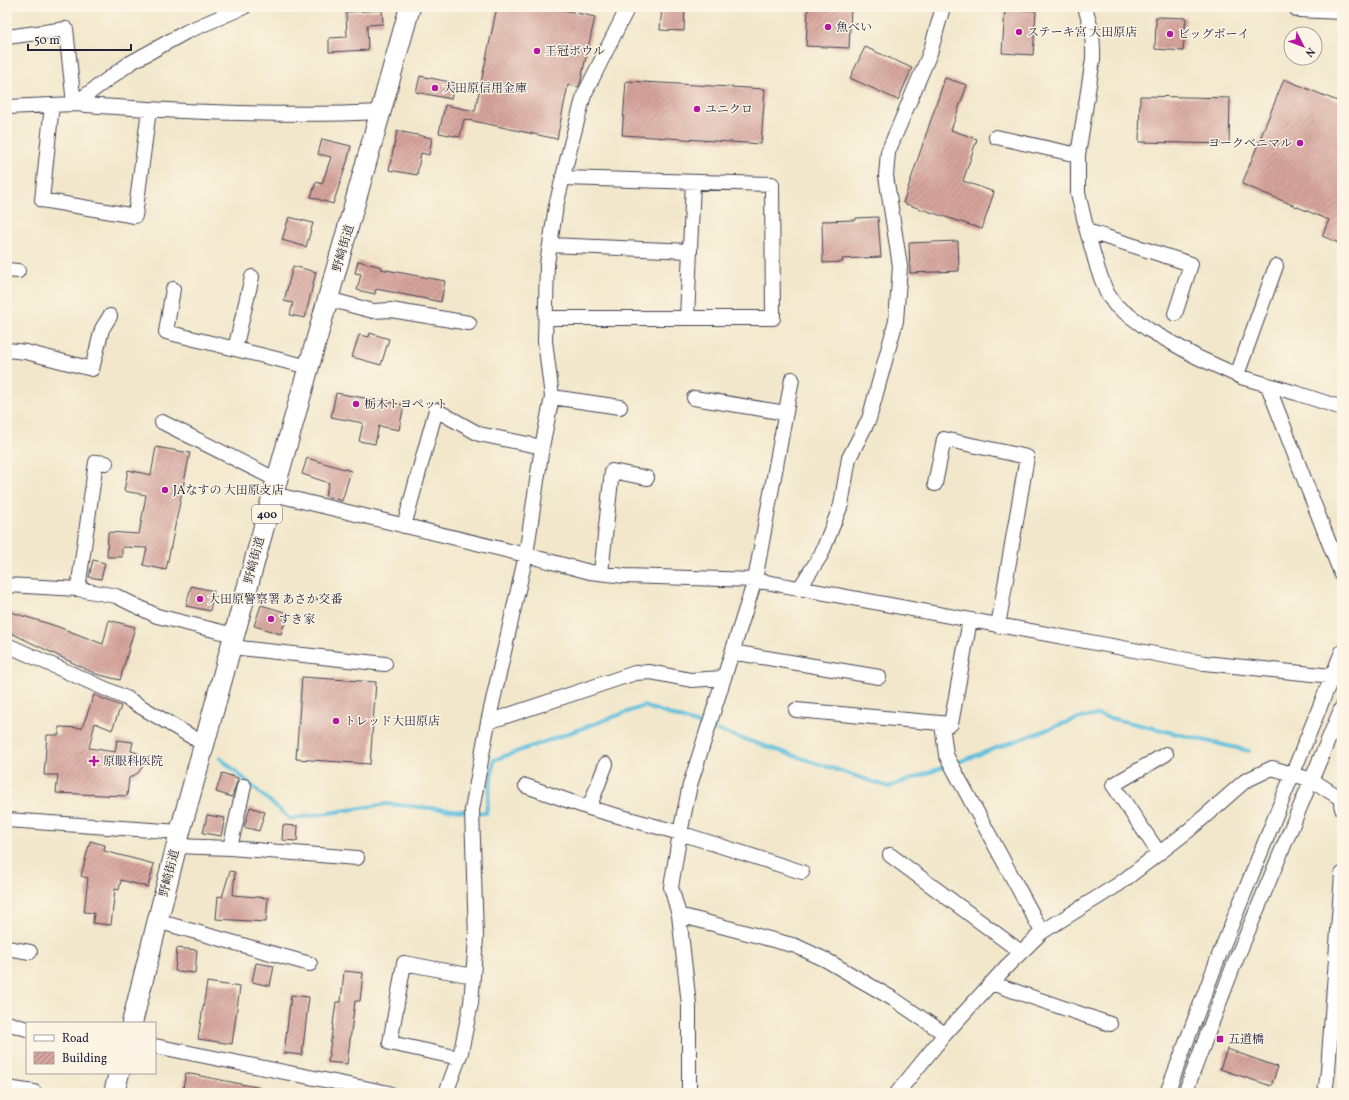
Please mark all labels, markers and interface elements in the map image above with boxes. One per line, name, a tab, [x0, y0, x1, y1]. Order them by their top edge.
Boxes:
place label: 魚べい	[836, 20, 872, 36]
marker: 魚べい	[823, 22, 833, 32]
place label: ステーキ宮 大田原店	[1027, 25, 1137, 41]
scale bar	[28, 26, 131, 52]
north arrow	[1283, 26, 1323, 66]
marker: ステーキ宮 大田原店	[1014, 27, 1024, 37]
place label: ビッグボーイ	[1178, 27, 1250, 43]
marker: ビッグボーイ	[1165, 29, 1175, 39]
text: 50 m	[34, 33, 60, 49]
place label: 王冠ボウル	[545, 44, 605, 60]
text: N	[1301, 44, 1318, 60]
marker: 王冠ボウル	[532, 46, 542, 56]
place label: 大田原信用金庫	[443, 81, 527, 97]
marker: 大田原信用金庫	[430, 83, 440, 93]
place label: ユニクロ	[705, 102, 753, 118]
marker: ユニクロ	[692, 104, 702, 114]
place label: ヨークベニマル	[1208, 136, 1292, 152]
marker: ヨークベニマル	[1295, 138, 1305, 148]
street label: 野崎街道	[330, 223, 358, 274]
place label: 栃木トヨペット	[364, 397, 448, 413]
marker: 栃木トヨペット	[351, 399, 361, 409]
place label: JAなすの 大田原支店	[173, 483, 284, 499]
marker: JAなすの 大田原支店	[160, 485, 170, 495]
road number: 400	[252, 505, 282, 523]
street label: 野崎街道	[241, 535, 269, 586]
place label: 大田原警察署 あさか交番	[208, 592, 342, 608]
marker: 大田原警察署 あさか交番	[195, 594, 205, 604]
place label: すき家	[279, 612, 315, 628]
marker: すき家	[266, 614, 276, 624]
place label: トレッド大田原店	[344, 714, 440, 730]
marker: トレッド大田原店	[331, 716, 341, 726]
place label: 原眼科医院	[103, 754, 163, 770]
marker: 原眼科医院	[88, 755, 100, 767]
street label: 野崎街道	[156, 848, 184, 898]
legend	[26, 1022, 156, 1074]
text: Road	[62, 1031, 89, 1047]
place label: 五道橋	[1228, 1032, 1264, 1048]
marker: 五道橋	[1215, 1034, 1225, 1044]
text: Building	[62, 1051, 107, 1067]

